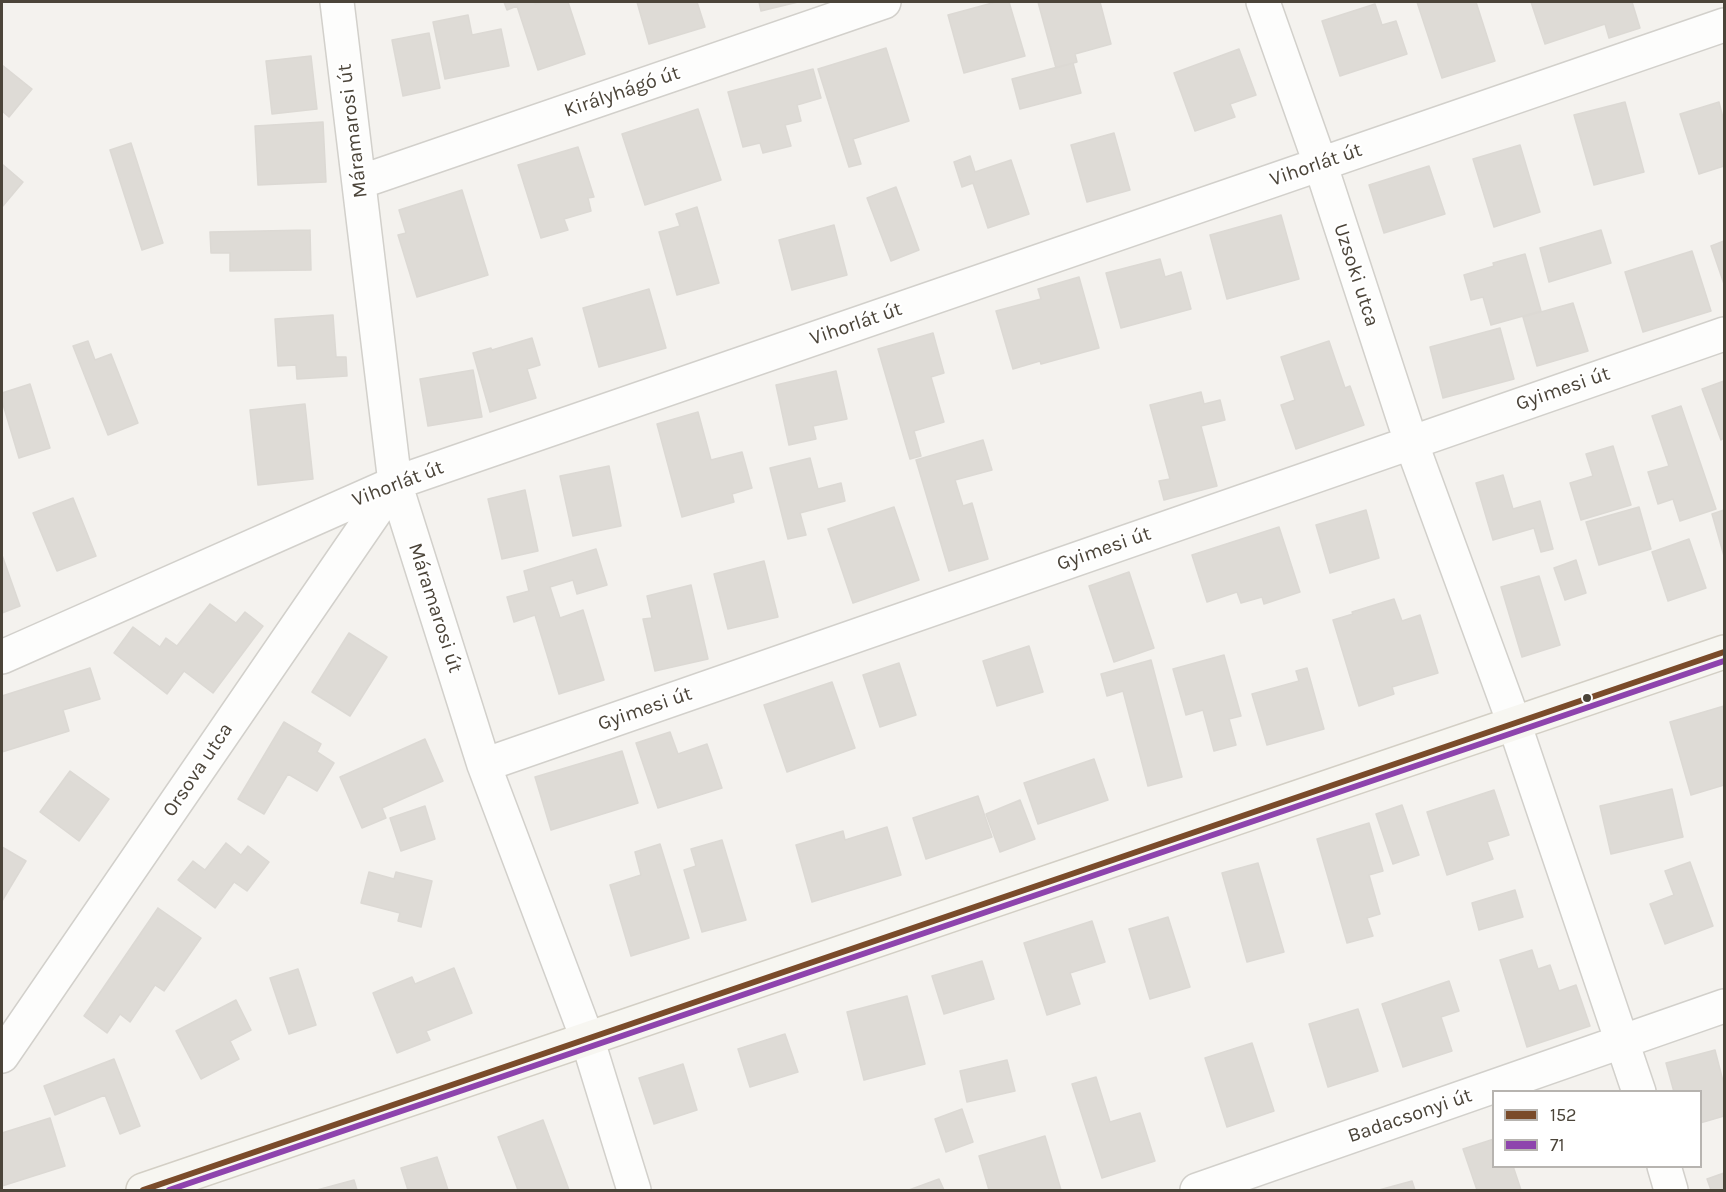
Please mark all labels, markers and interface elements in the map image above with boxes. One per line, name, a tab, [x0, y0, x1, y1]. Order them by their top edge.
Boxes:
street label: Királyhágó út	[561, 61, 683, 123]
street label: Máramarosi út	[333, 63, 373, 199]
street label: Vihorlát út	[1267, 138, 1365, 192]
street label: Uzsoki utca	[1328, 220, 1384, 330]
street label: Vihorlát út	[807, 297, 905, 351]
street label: Gyimesi út	[1513, 362, 1613, 416]
street label: Vihorlát út	[349, 456, 447, 512]
street label: Gyimesi út	[1054, 522, 1154, 576]
street label: Máramarosi út	[403, 540, 467, 676]
street label: Gyimesi út	[595, 682, 695, 736]
unlabelled marker	[1581, 692, 1593, 704]
street label: Orsova utca	[158, 718, 238, 822]
street label: Badacsonyi út	[1345, 1084, 1475, 1148]
legend	[1492, 1090, 1702, 1168]
text: 152	[1550, 1104, 1577, 1126]
text: 71	[1550, 1134, 1564, 1156]

